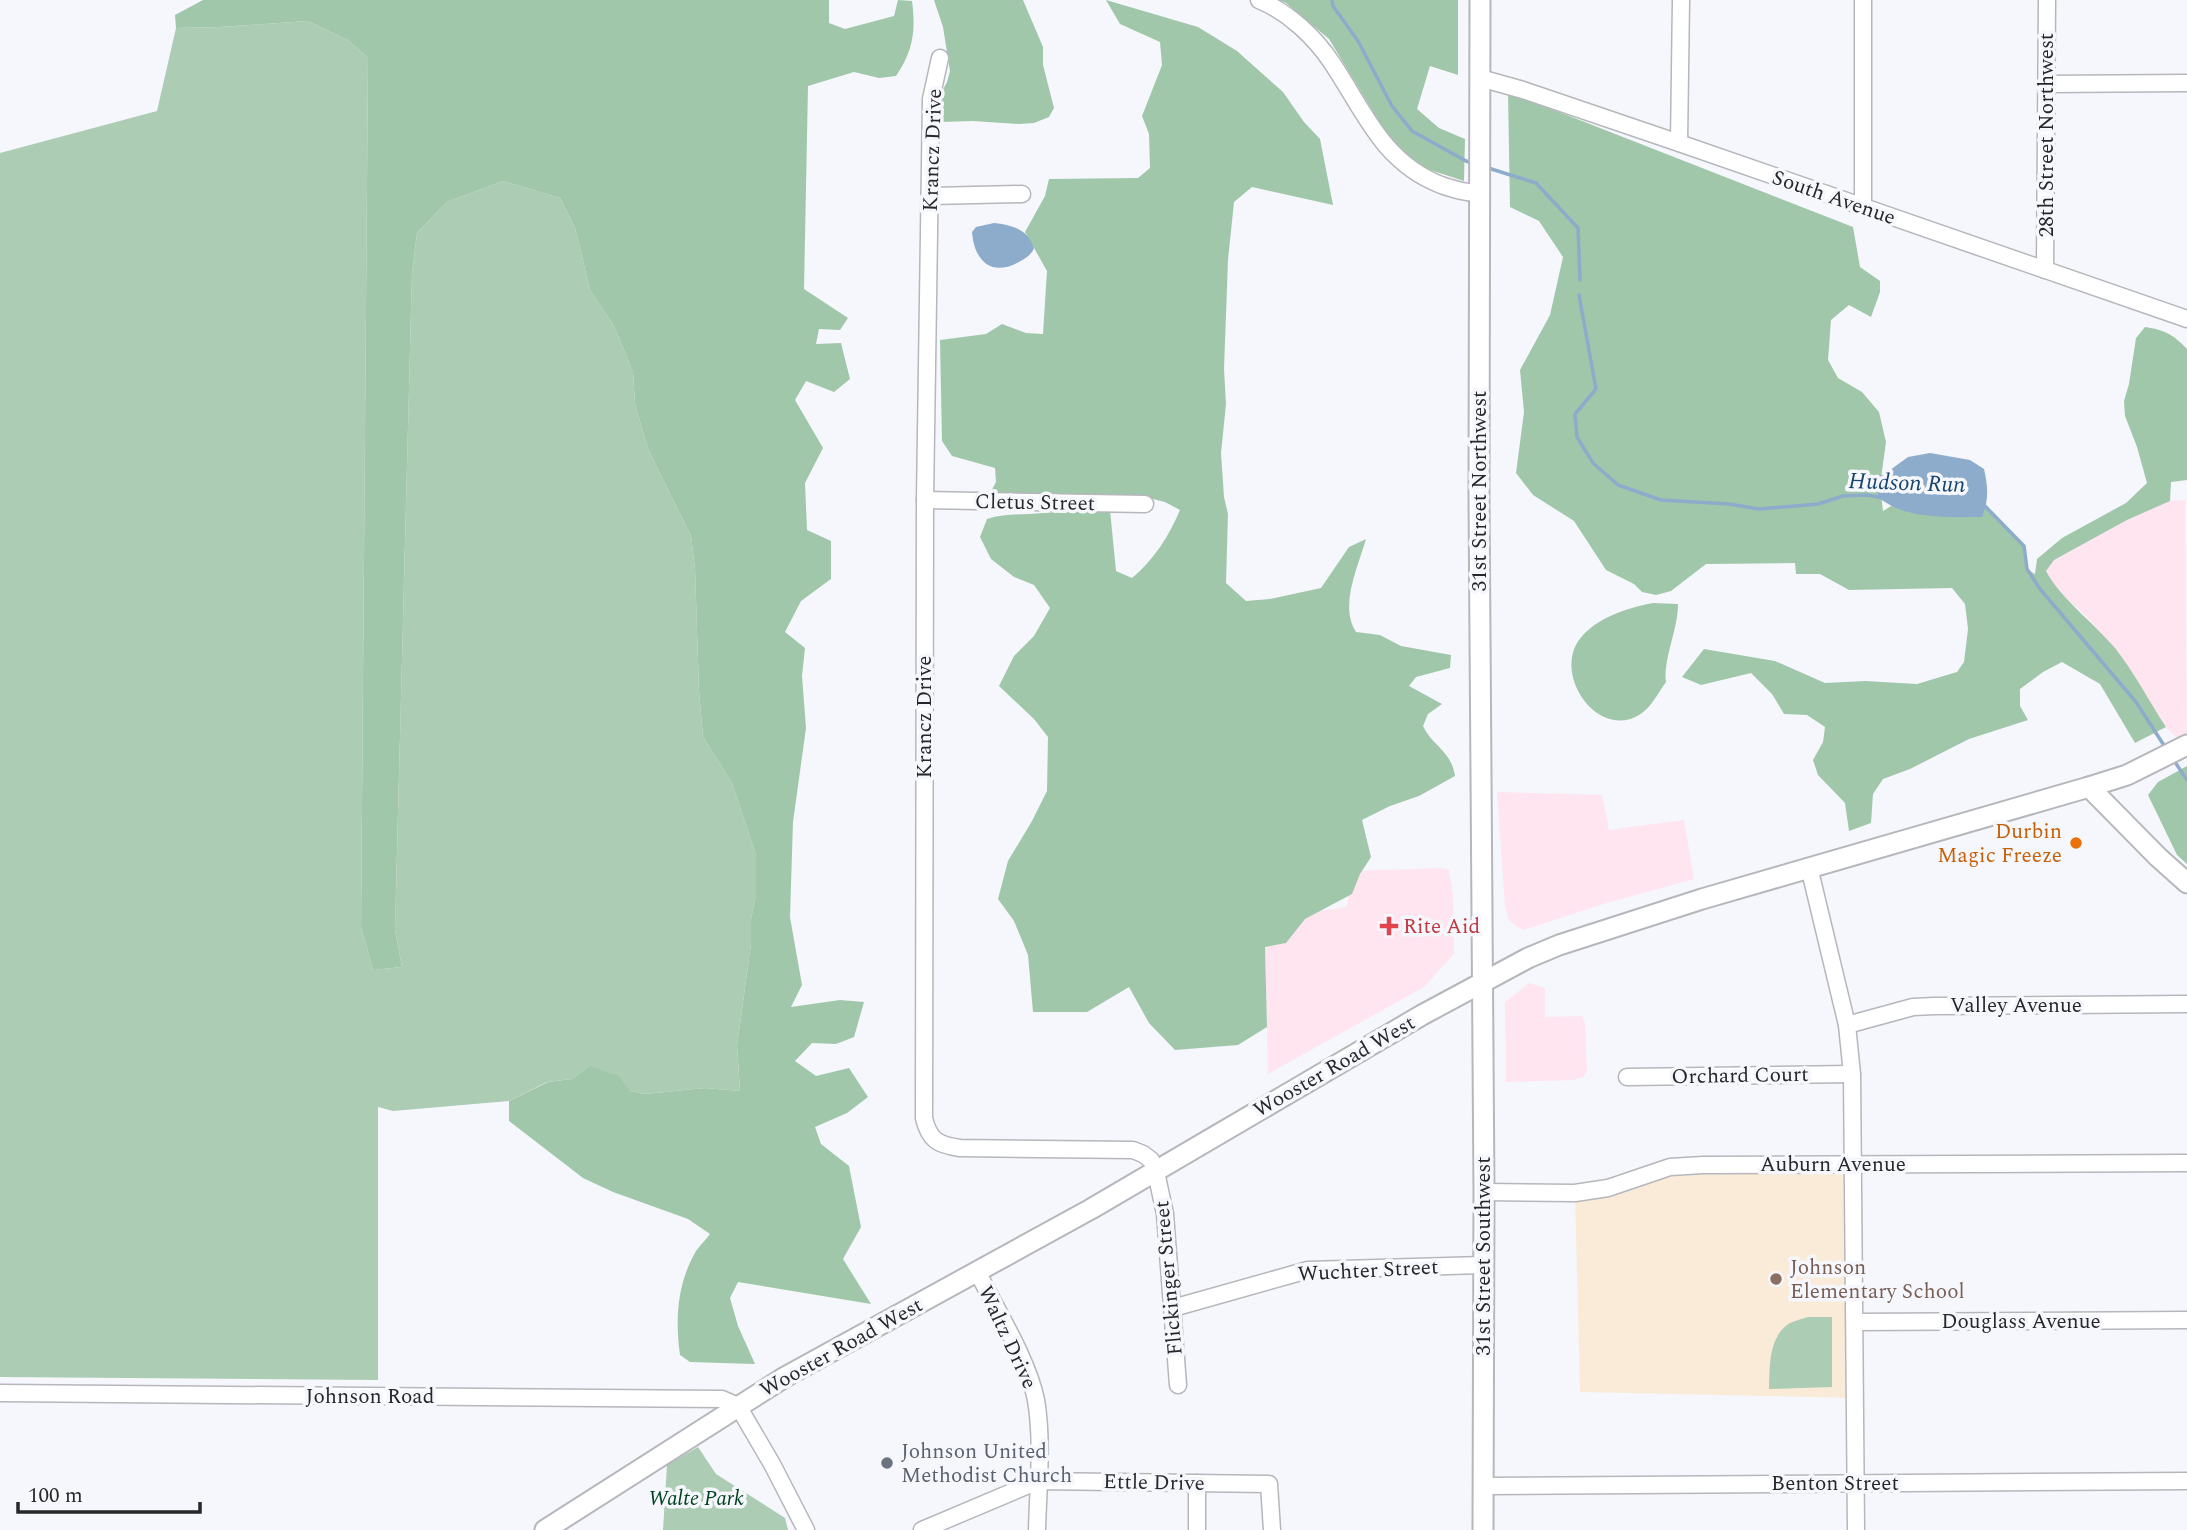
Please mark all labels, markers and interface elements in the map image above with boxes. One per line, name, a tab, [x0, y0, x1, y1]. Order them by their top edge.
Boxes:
street label: 28th Street Northwest	[2031, 33, 2063, 237]
street label: Krancz Drive	[915, 88, 951, 212]
street label: South Avenue	[1768, 162, 1900, 234]
street label: 31st Street Northwest	[1464, 390, 1496, 592]
water label: Hudson Run	[1848, 464, 1966, 503]
street label: Cletus Street	[975, 486, 1095, 520]
street label: Krancz Drive	[909, 656, 941, 779]
place label: Durbin Magic Freeze	[1937, 816, 2062, 872]
marker: Durbin Magic Freeze	[2068, 835, 2084, 851]
place label: Rite Aid	[1403, 911, 1480, 943]
marker: Rite Aid	[1381, 918, 1397, 934]
street label: Valley Avenue	[1950, 990, 2082, 1022]
street label: Wooster Road West	[1248, 1007, 1421, 1126]
street label: Orchard Court	[1671, 1059, 1809, 1093]
street label: Auburn Avenue	[1760, 1149, 1906, 1181]
street label: 31st Street Southwest	[1468, 1156, 1500, 1356]
street label: Flickinger Street	[1146, 1199, 1192, 1357]
street label: Wuchter Street	[1297, 1251, 1439, 1291]
place label: Johnson Elementary School	[1790, 1252, 1965, 1308]
marker: Johnson Elementary School	[1768, 1271, 1784, 1287]
street label: Waltz Drive	[969, 1280, 1045, 1394]
street label: Wooster Road West	[754, 1290, 929, 1406]
street label: Douglass Avenue	[1941, 1306, 2101, 1338]
street label: Johnson Road	[306, 1381, 434, 1413]
place label: Johnson United Methodist Church	[901, 1436, 1072, 1492]
marker: Johnson United Methodist Church	[879, 1455, 895, 1471]
street label: Ettle Drive	[1103, 1466, 1205, 1500]
street label: Benton Street	[1771, 1468, 1899, 1500]
scale bar	[18, 1470, 200, 1514]
text: 100 m	[28, 1480, 83, 1512]
park label: Walte Park	[648, 1483, 744, 1515]

